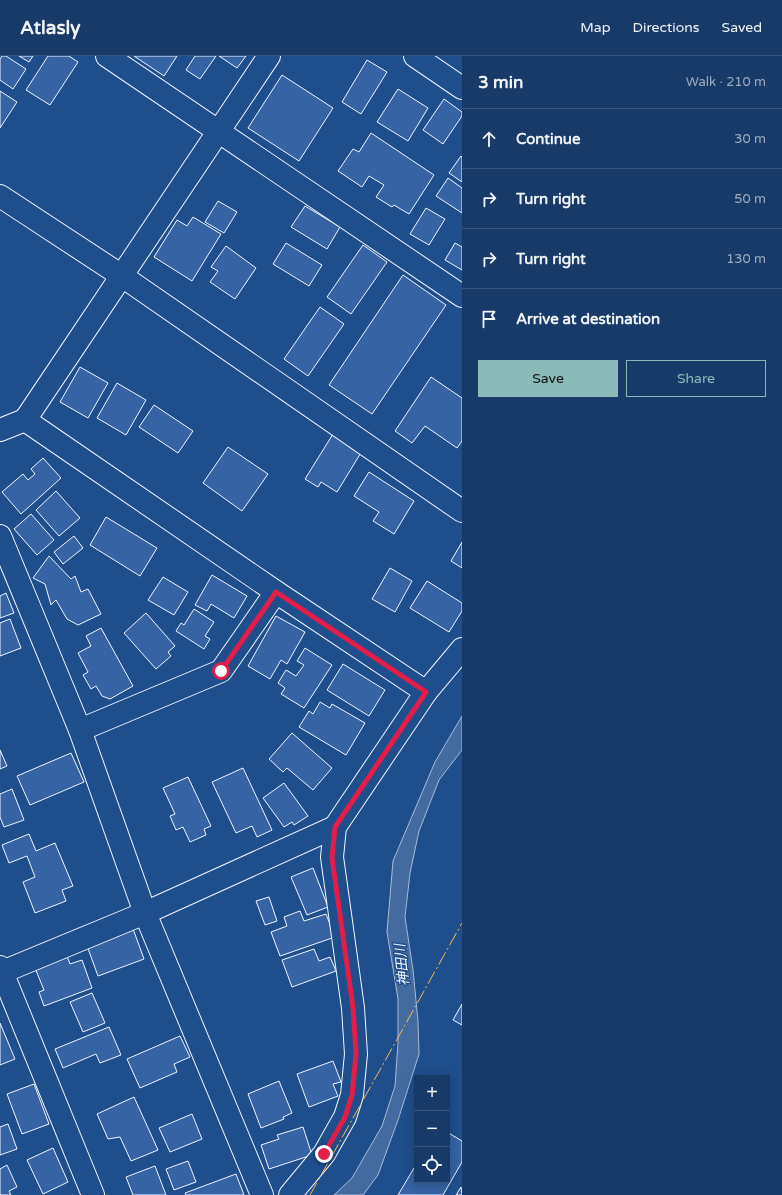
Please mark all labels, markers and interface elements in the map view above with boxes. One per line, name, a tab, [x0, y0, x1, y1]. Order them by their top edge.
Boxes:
text: Atlasly	[20, 17, 80, 39]
text: Map	[580, 19, 611, 36]
text: Directions	[633, 19, 700, 36]
text: Saved	[722, 19, 762, 36]
text: 3 min	[478, 72, 523, 93]
text: Walk · 210 m	[686, 74, 766, 90]
icon: ahead	[478, 128, 500, 150]
text: Continue	[516, 130, 580, 148]
text: 30 m	[734, 131, 766, 147]
icon: right	[478, 188, 500, 210]
text: Turn right	[516, 190, 586, 208]
text: 50 m	[734, 191, 766, 207]
icon: right	[478, 248, 500, 270]
text: Turn right	[516, 250, 586, 268]
text: 130 m	[726, 251, 766, 267]
icon: arrive	[478, 308, 500, 330]
text: Arrive at destination	[516, 310, 660, 328]
button: Save	[478, 360, 618, 397]
button: Share	[626, 360, 766, 397]
route start	[212, 662, 230, 680]
water label: 神田川	[391, 941, 413, 987]
map controls	[414, 1075, 450, 1183]
button: +	[414, 1075, 450, 1111]
button: −	[414, 1111, 450, 1147]
route end	[315, 1145, 333, 1163]
button: locate	[414, 1147, 450, 1183]

